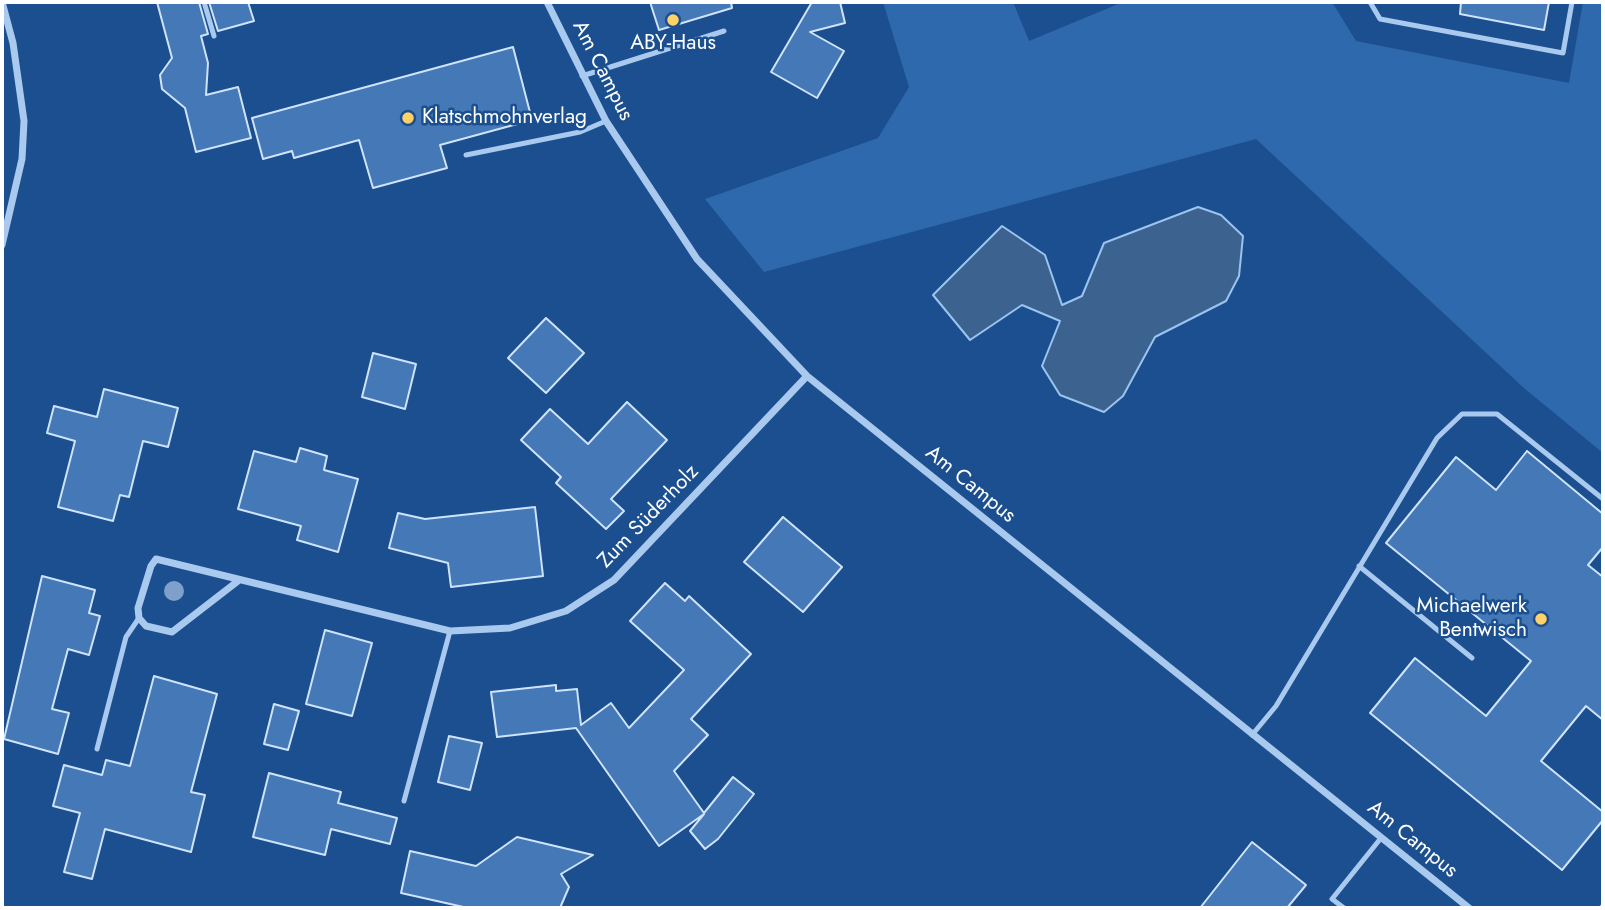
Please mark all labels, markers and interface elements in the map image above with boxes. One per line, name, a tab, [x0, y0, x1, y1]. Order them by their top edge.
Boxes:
marker: ABY-Haus	[665, 12, 681, 28]
street label: Am Campus	[566, 17, 638, 125]
place label: ABY-Haus	[630, 31, 716, 57]
place label: Klatschmohnverlag	[422, 105, 587, 131]
marker: Klatschmohnverlag	[400, 110, 416, 126]
street label: Am Campus	[920, 441, 1020, 529]
street label: Zum Süderholz	[593, 460, 705, 574]
place label: Michaelwerk Bentwisch	[1416, 594, 1527, 644]
marker: Michaelwerk Bentwisch	[1533, 611, 1549, 627]
street label: Am Campus	[1362, 796, 1462, 884]

